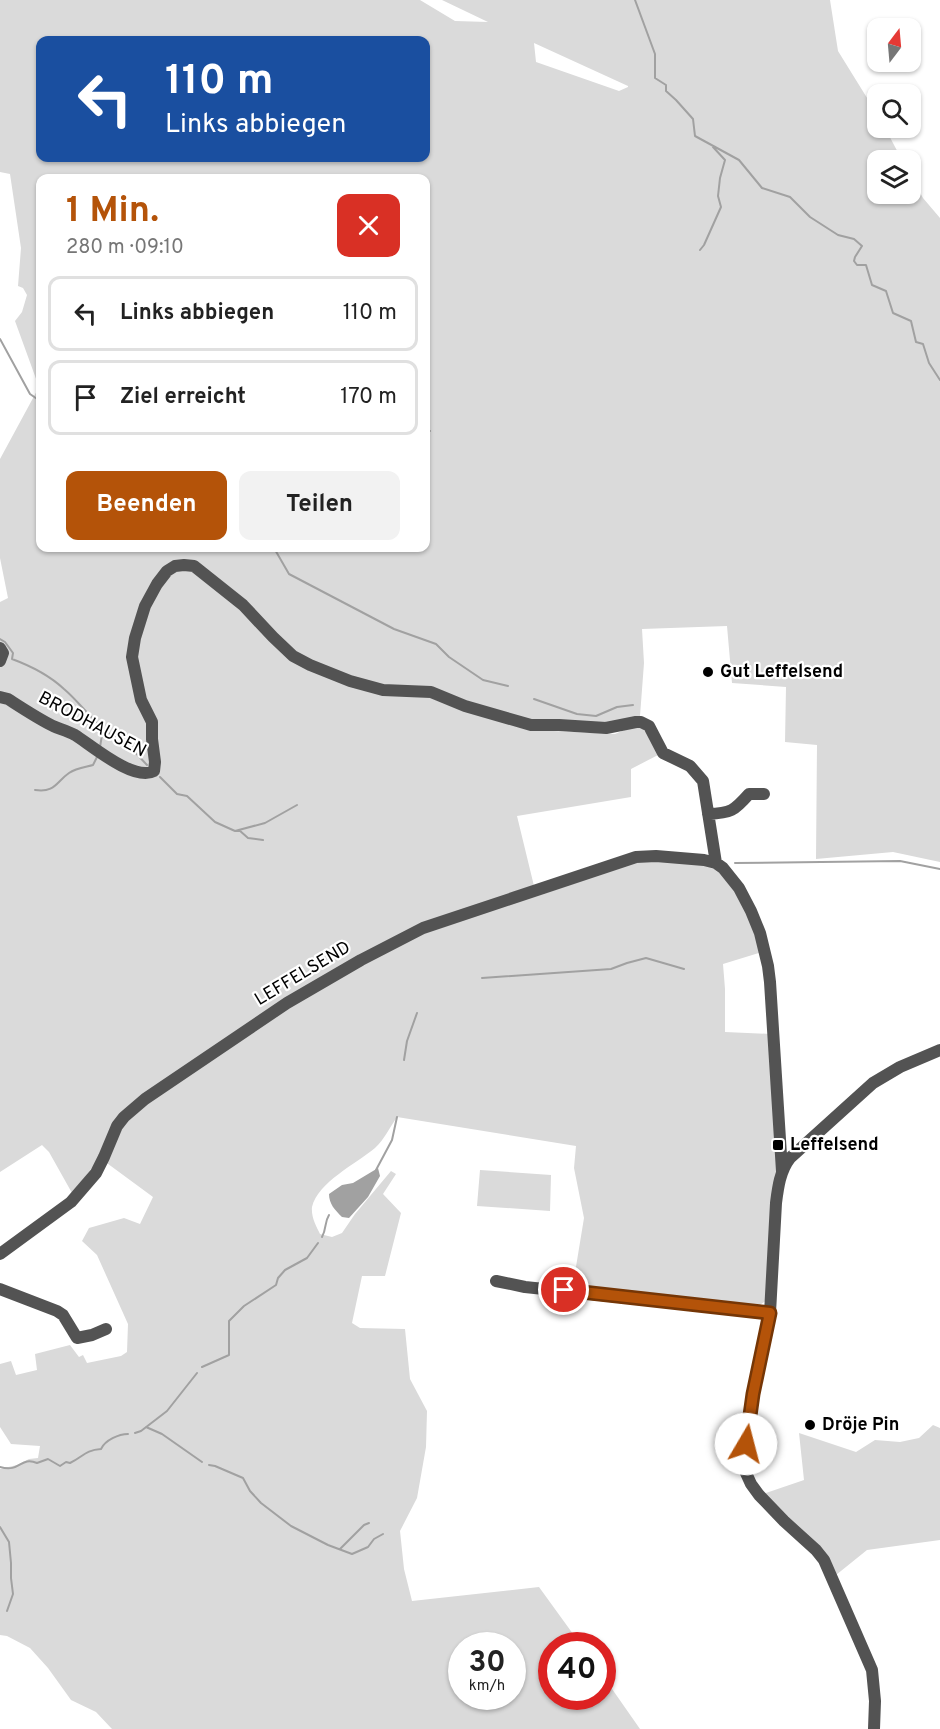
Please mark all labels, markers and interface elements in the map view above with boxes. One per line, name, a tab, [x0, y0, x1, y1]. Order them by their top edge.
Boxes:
north arrow	[867, 18, 921, 72]
map controls	[867, 18, 921, 204]
text: 110 m	[165, 56, 274, 109]
icon: left	[66, 60, 144, 138]
button: search	[867, 84, 921, 138]
text: Links abbiegen	[165, 108, 346, 142]
button: layers	[867, 150, 921, 204]
text: 1 Min.	[66, 189, 159, 235]
button: close	[337, 194, 400, 257]
text: 280 m · 09:10	[66, 235, 184, 261]
icon: left	[69, 297, 102, 330]
text: Links abbiegen	[120, 300, 274, 327]
text: 110 m	[343, 300, 397, 327]
icon: arrive	[69, 381, 102, 414]
text: Ziel erreicht	[120, 384, 246, 411]
text: 170 m	[340, 384, 397, 411]
button: Beenden	[66, 471, 227, 540]
button: Teilen	[239, 471, 400, 540]
place label: Gut Leffelsend	[720, 661, 843, 684]
marker: Gut Leffelsend	[701, 665, 715, 679]
street label: BRODHAUSEN	[34, 687, 150, 763]
street label: LEFFELSEND	[251, 936, 355, 1012]
place label: Leffelsend	[790, 1134, 879, 1157]
marker: Leffelsend	[771, 1138, 785, 1152]
pin	[538, 1264, 589, 1315]
icon: arrive	[547, 1273, 580, 1306]
position arrow	[714, 1412, 778, 1476]
place label: Dröje Pin	[822, 1414, 899, 1437]
marker: Dröje Pin	[803, 1418, 817, 1432]
speed limit sign: 40	[538, 1632, 616, 1710]
text: 30	[468, 1645, 506, 1682]
text: km/h	[469, 1677, 505, 1696]

